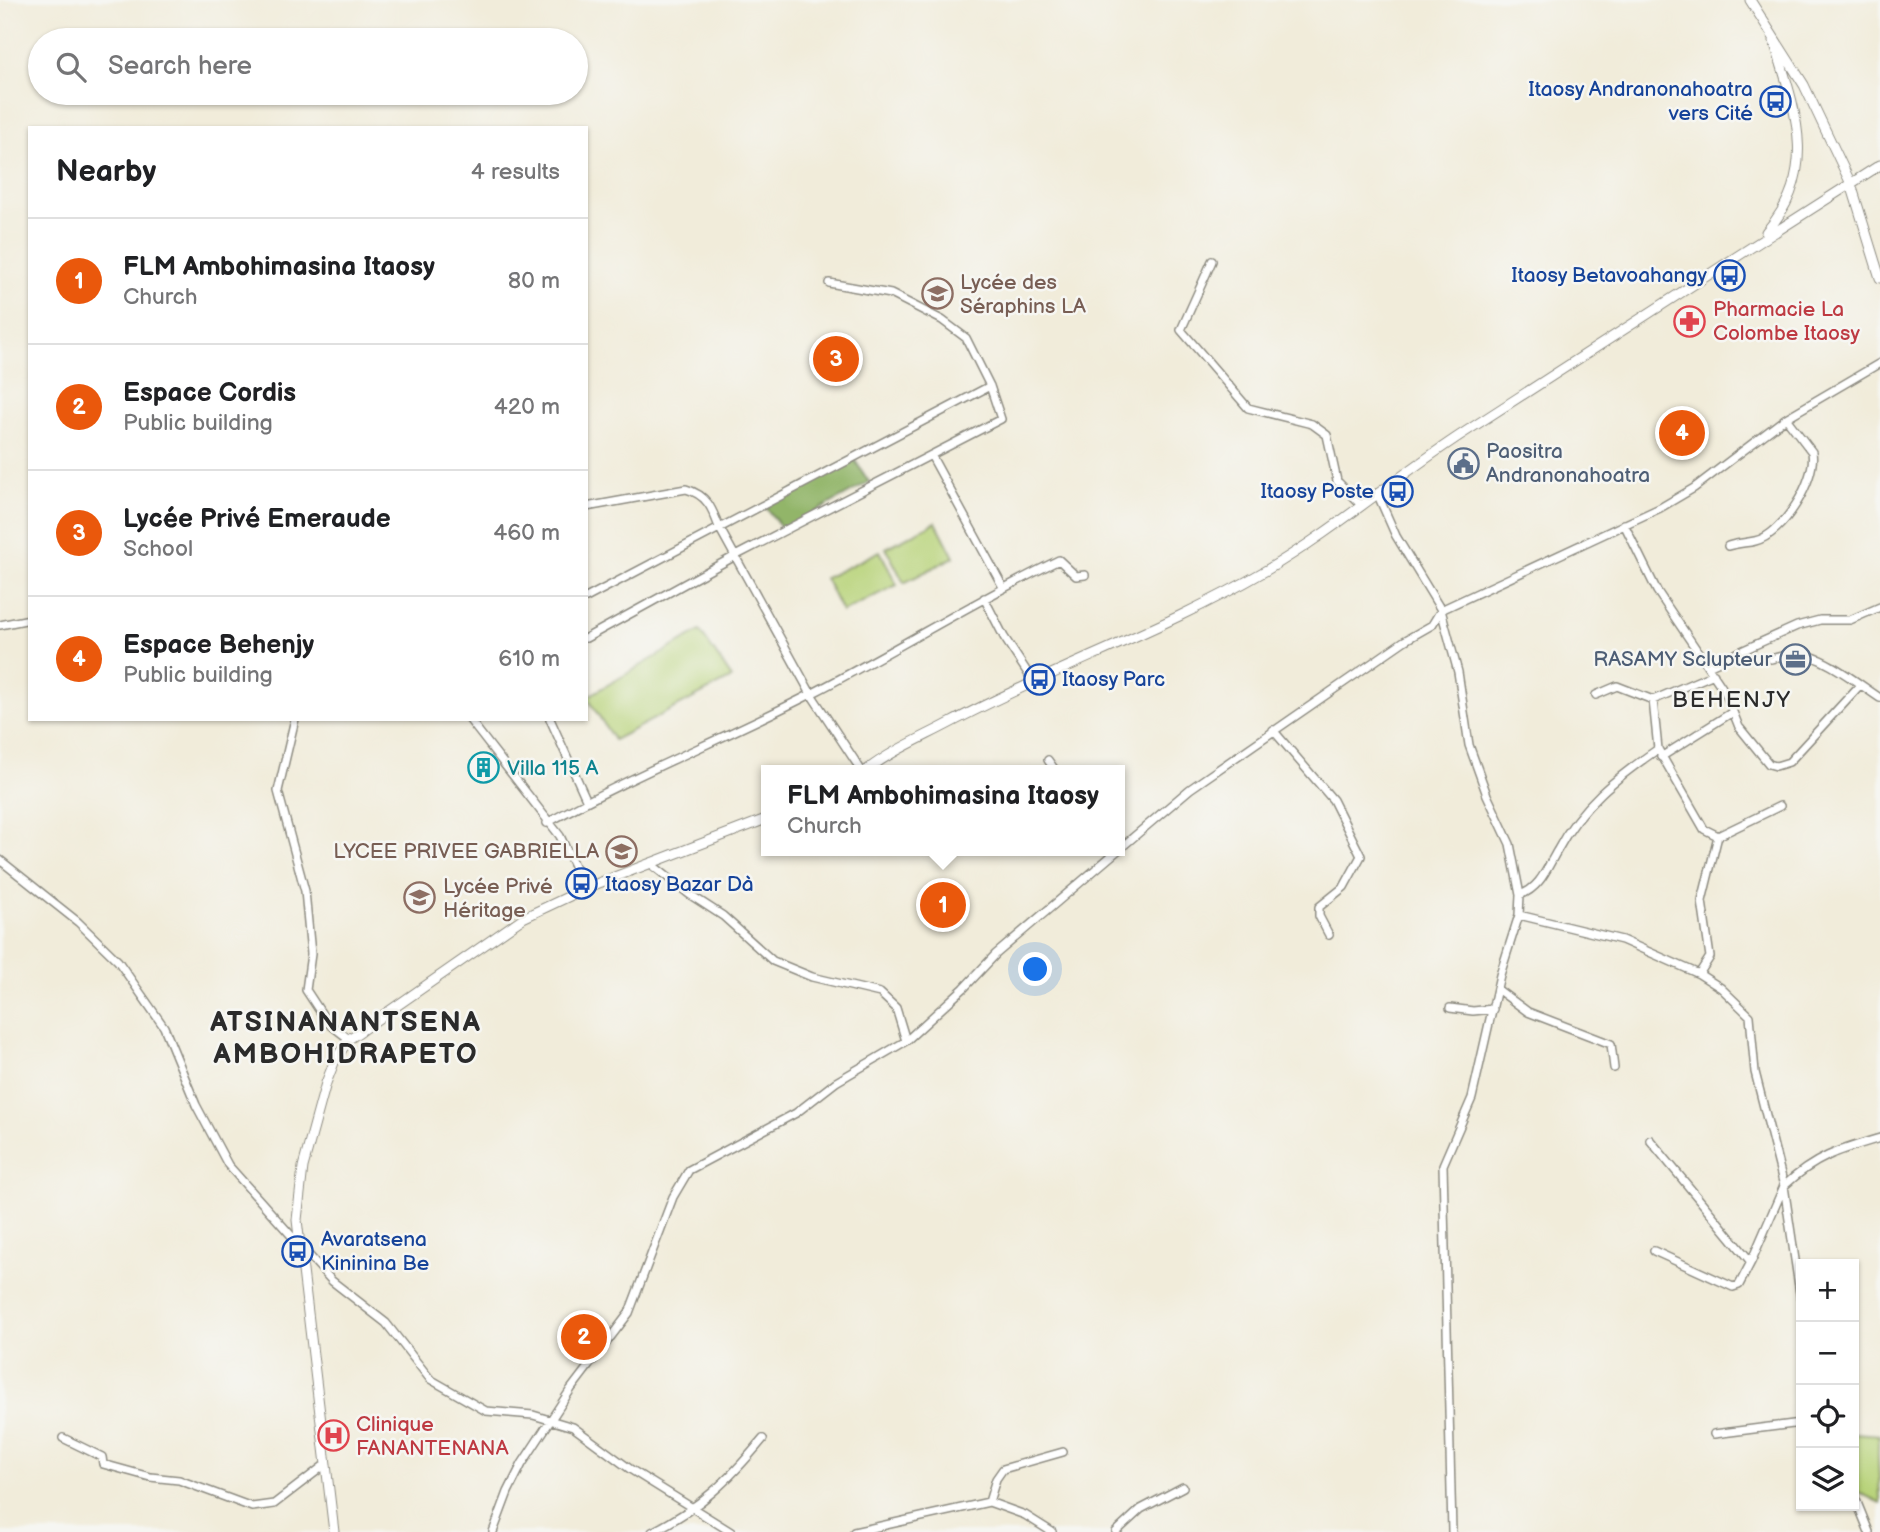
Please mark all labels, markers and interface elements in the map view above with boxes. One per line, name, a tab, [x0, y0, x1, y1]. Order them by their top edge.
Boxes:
search box	[28, 28, 588, 105]
icon: search	[52, 48, 90, 86]
text: Search here	[108, 51, 252, 82]
place label: Itaosy Andranonahoatra vers Cité	[1528, 77, 1753, 126]
bus stop icon: Itaosy Andranonahoatra vers Cité	[1759, 84, 1793, 118]
text: Nearby	[56, 154, 156, 190]
text: 4 results	[471, 158, 560, 186]
text: FLM Ambohimasina Itaosy	[123, 252, 435, 283]
bus stop icon: Itaosy Betavoahangy	[1713, 258, 1747, 292]
place label: Itaosy Betavoahangy	[1511, 263, 1708, 288]
text: 1	[74, 267, 84, 295]
text: 80 m	[508, 267, 560, 295]
place label: Lycée des Séraphins LA	[960, 270, 1086, 319]
school or university icon: Lycée des Séraphins LA	[920, 277, 954, 311]
text: Church	[123, 283, 198, 311]
place label: Pharmacie La Colombe Itaosy	[1713, 297, 1861, 346]
pharmacy icon: Pharmacie La Colombe Itaosy	[1673, 304, 1707, 338]
pin: 3	[813, 333, 859, 385]
text: Espace Cordis	[123, 378, 296, 409]
text: 2	[72, 393, 86, 421]
text: 420 m	[494, 393, 560, 421]
pin: 4	[1659, 407, 1705, 459]
text: Public building	[123, 409, 273, 437]
place label: Paositra Andranonahoatra	[1486, 439, 1650, 488]
public building icon: Paositra Andranonahoatra	[1446, 446, 1480, 480]
bus stop icon: Itaosy Poste	[1380, 474, 1414, 508]
place label: Itaosy Poste	[1261, 479, 1374, 504]
text: Lycée Privé Emeraude	[123, 504, 391, 535]
text: 3	[72, 519, 86, 547]
text: 460 m	[493, 519, 560, 547]
text: School	[123, 535, 193, 563]
text: Espace Behenjy	[123, 630, 314, 661]
office icon: RASAMY Sclupteur	[1778, 642, 1812, 676]
text: 4	[72, 645, 86, 673]
text: 610 m	[498, 645, 560, 673]
place label: RASAMY Sclupteur	[1593, 647, 1772, 672]
text: Public building	[123, 661, 273, 689]
bus stop icon: Itaosy Parc	[1022, 662, 1056, 696]
place label: Itaosy Parc	[1062, 667, 1165, 692]
district label: BEHENJY	[1672, 686, 1792, 714]
building icon: Villa 115 A	[467, 751, 501, 785]
place label: Villa 115 A	[507, 756, 599, 781]
popup	[761, 765, 1125, 856]
text: FLM Ambohimasina Itaosy	[787, 781, 1099, 812]
text: Church	[787, 812, 862, 840]
school or university icon: LYCEE PRIVEE GABRIELLA	[605, 834, 639, 868]
place label: LYCEE PRIVEE GABRIELLA	[333, 839, 599, 864]
bus stop icon: Itaosy Bazar Dà	[565, 867, 599, 901]
place label: Itaosy Bazar Dà	[605, 872, 754, 897]
place label: Lycée Privé Héritage	[443, 874, 553, 923]
pin: 1	[920, 879, 966, 931]
school or university icon: Lycée Privé Héritage	[403, 881, 437, 915]
your location	[1018, 952, 1052, 986]
district label: ATSINANANTSENA AMBOHIDRAPETO	[209, 1006, 482, 1071]
place label: Avaratsena Kininina Be	[321, 1227, 429, 1276]
bus stop icon: Avaratsena Kininina Be	[281, 1234, 315, 1268]
map controls	[1796, 1259, 1859, 1511]
button: +	[1796, 1259, 1859, 1322]
pin: 2	[561, 1311, 607, 1363]
button: −	[1796, 1322, 1859, 1385]
button: locate	[1796, 1385, 1859, 1448]
place label: Clinique FANANTENANA	[356, 1412, 509, 1461]
hospital icon: Clinique FANANTENANA	[316, 1419, 350, 1453]
button: layers	[1796, 1448, 1859, 1511]

